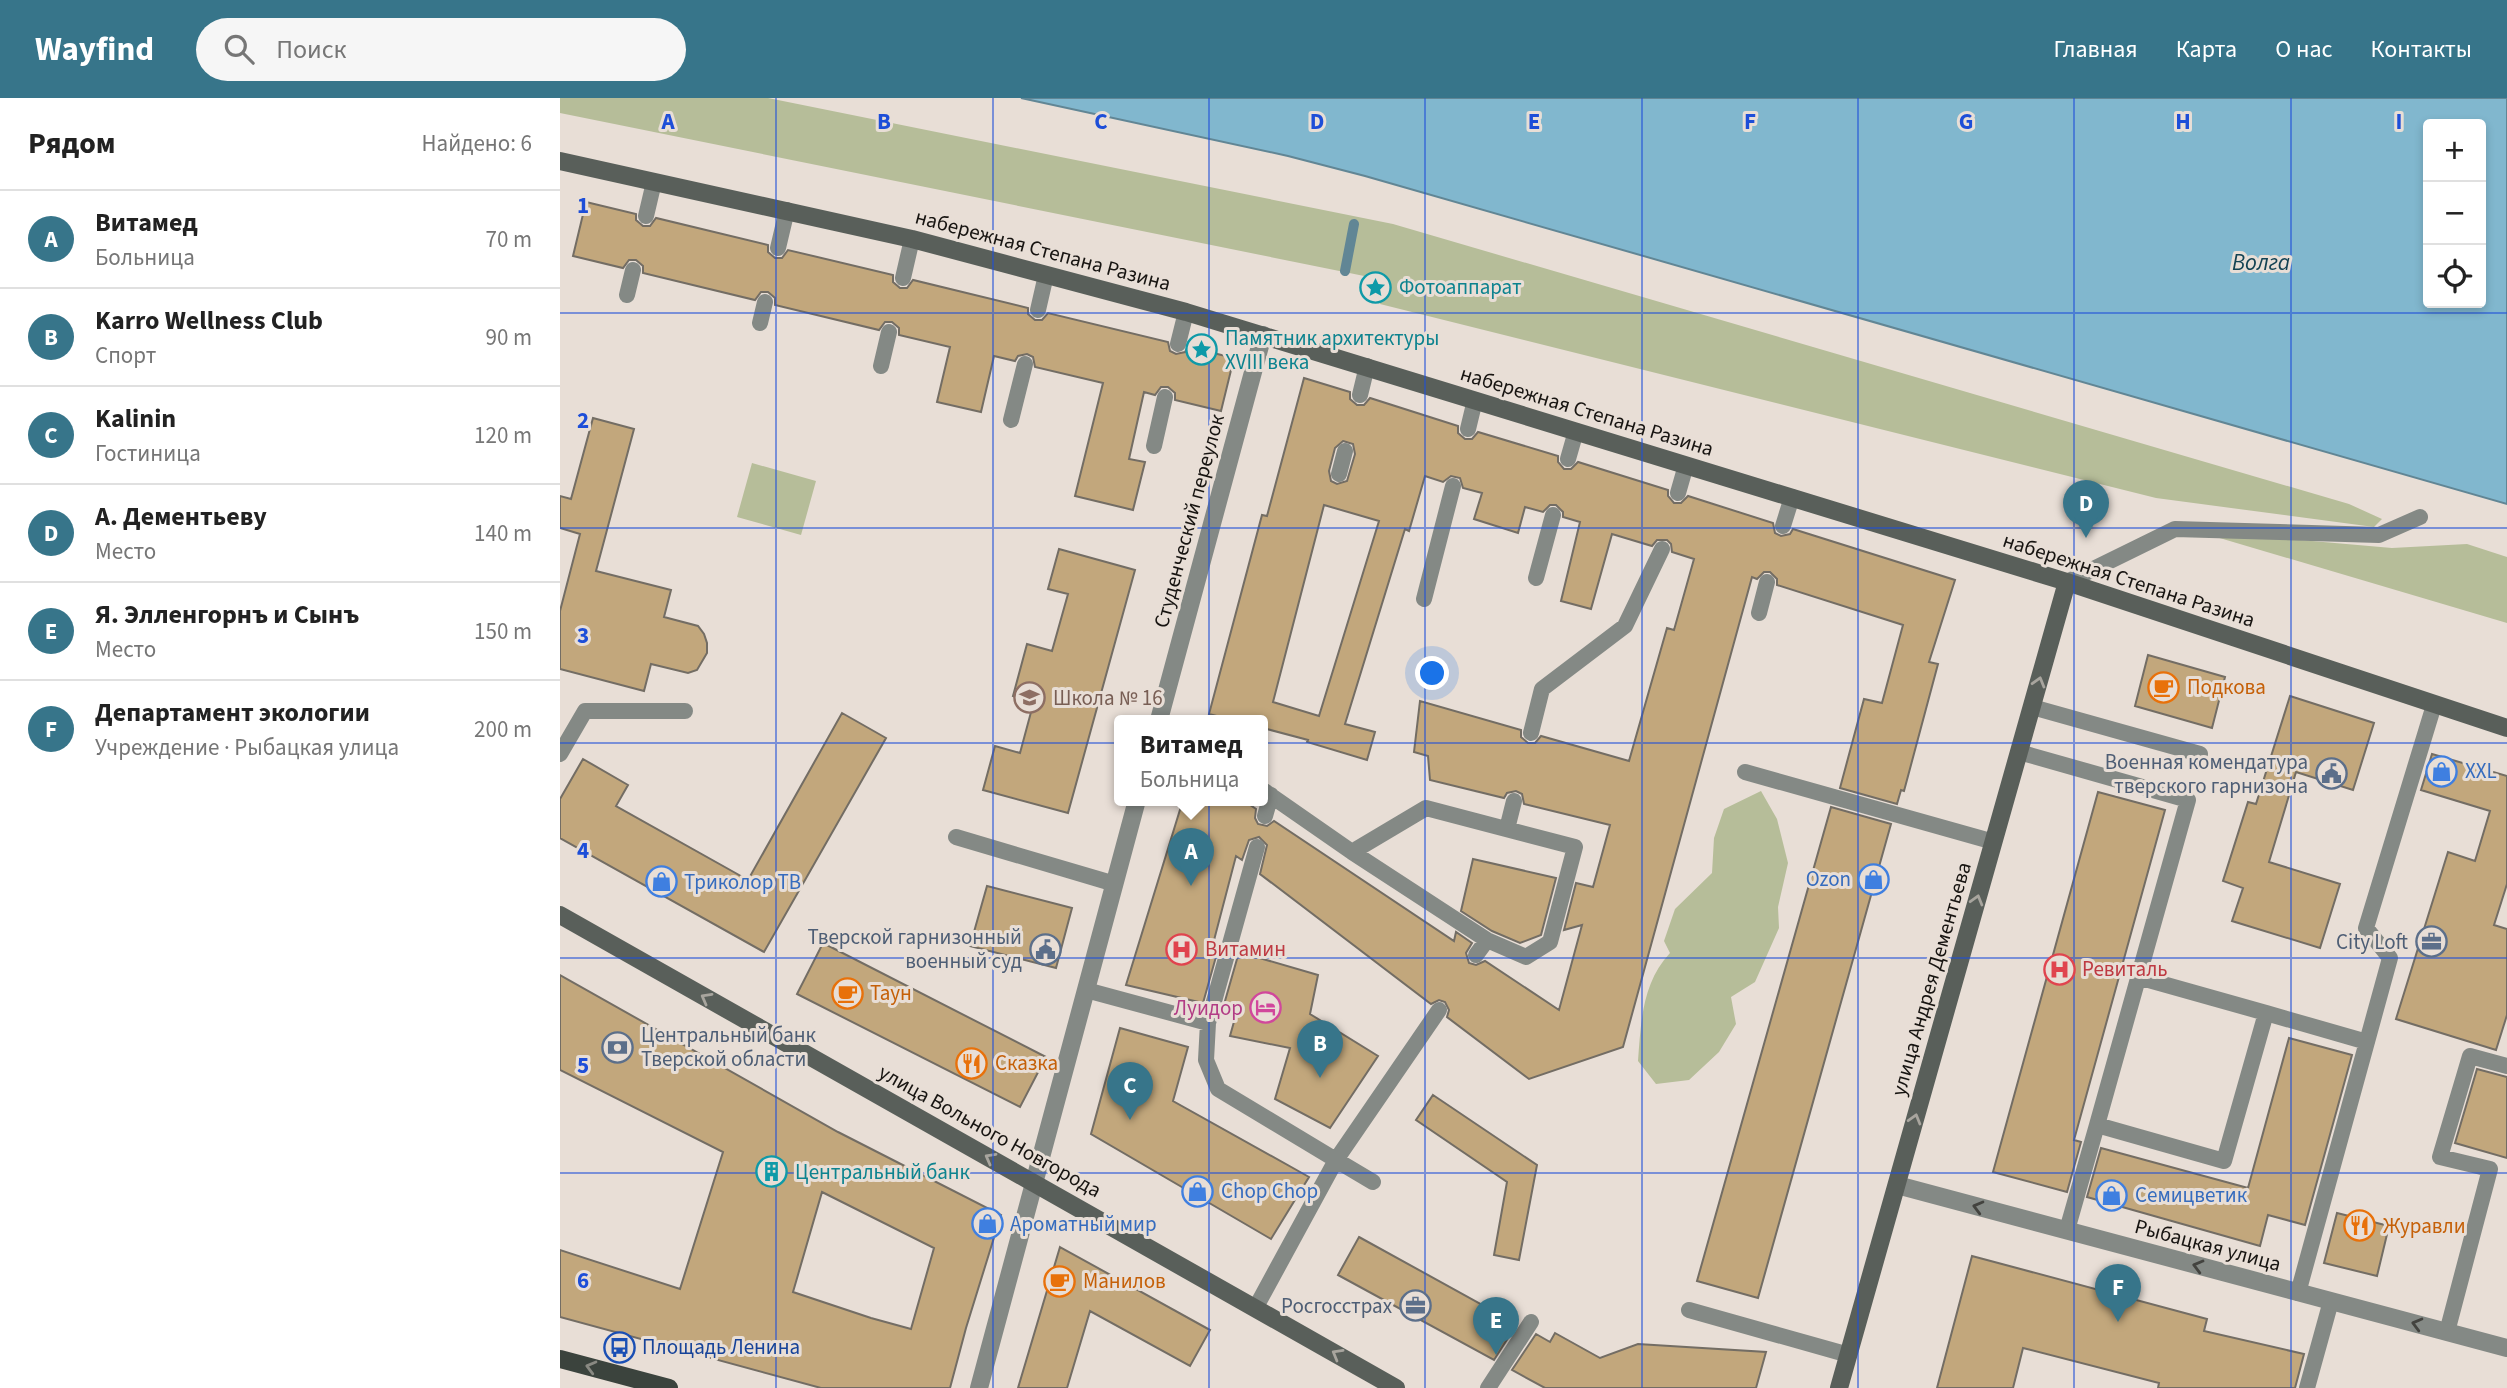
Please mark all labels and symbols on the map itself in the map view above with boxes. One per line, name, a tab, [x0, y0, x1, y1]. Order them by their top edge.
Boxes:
text: A	[660, 105, 675, 138]
text: B	[877, 105, 891, 138]
text: C	[1094, 105, 1108, 138]
text: D	[1310, 105, 1324, 138]
text: E	[1528, 105, 1540, 138]
text: F	[1744, 105, 1756, 138]
text: G	[1959, 105, 1973, 138]
text: H	[2175, 105, 2191, 138]
text: I	[2396, 105, 2402, 138]
text: 1	[577, 189, 589, 222]
street label: набережная Степана Разина	[912, 201, 1174, 299]
water label: Волга	[2232, 246, 2290, 279]
place icon: Фотоаппарат	[1359, 270, 1393, 304]
place label: Фотоаппарат	[1399, 272, 1522, 302]
place label: Памятник архитектуры XVIII века	[1225, 323, 1439, 377]
place icon: Памятник архитектуры XVIII века	[1185, 333, 1219, 367]
street label: набережная Степана Разина	[1457, 358, 1717, 464]
text: 2	[577, 404, 589, 437]
street label: Студенческий переулок	[1146, 410, 1232, 631]
pin: D	[2063, 480, 2109, 538]
street label: набережная Степана Разина	[1999, 525, 2259, 635]
text: 3	[577, 619, 589, 652]
your location	[1415, 656, 1449, 690]
cafe icon: Подкова	[2147, 670, 2181, 704]
place label: Подкова	[2187, 672, 2266, 702]
one-way arrow	[2031, 676, 2045, 688]
school or university icon: Школа № 16	[1013, 681, 1047, 715]
place label: Школа № 16	[1053, 683, 1163, 713]
place label: Военная комендатура тверского гарнизона	[2105, 747, 2308, 801]
shop icon: XXL	[2425, 754, 2459, 788]
place label: XXL	[2465, 756, 2497, 786]
public building icon: Военная комендатура тверского гарнизона	[2314, 757, 2348, 791]
pin: A	[1168, 828, 1214, 886]
text: 4	[577, 834, 589, 867]
street label: улица Андрея Дементьева	[1883, 859, 1979, 1099]
shop icon: Ozon	[1857, 862, 1891, 896]
place label: Ozon	[1806, 864, 1851, 894]
shop icon: Триколор ТВ	[644, 865, 678, 899]
place label: Триколор ТВ	[684, 867, 801, 897]
one-way arrow	[1969, 895, 1984, 907]
place label: Тверской гарнизонный военный суд	[808, 922, 1022, 976]
office icon: City Loft	[2414, 925, 2448, 959]
place label: City Loft	[2336, 927, 2409, 957]
public building icon: Тверской гарнизонный военный суд	[1028, 932, 1062, 966]
hospital icon: Витамин	[1165, 932, 1199, 966]
place label: Витамин	[1205, 934, 1286, 964]
hospital icon: Ревиталь	[2042, 952, 2076, 986]
place label: Ревиталь	[2082, 954, 2168, 984]
cafe icon: Таун	[830, 976, 864, 1010]
place label: Таун	[870, 978, 912, 1008]
hotel icon: Луидор	[1249, 991, 1283, 1025]
one-way arrow	[701, 993, 714, 1006]
place label: Луидор	[1174, 993, 1243, 1023]
place label: Центральный банк Тверской области	[641, 1020, 817, 1074]
pin: B	[1297, 1020, 1343, 1078]
bank icon: Центральный банк Тверской области	[601, 1030, 635, 1064]
restaurant icon: Сказка	[955, 1046, 989, 1080]
place label: Сказка	[995, 1048, 1058, 1078]
text: 5	[577, 1049, 589, 1082]
street label: улица Вольного Новгорода	[873, 1057, 1107, 1205]
pin: C	[1107, 1062, 1153, 1120]
one-way arrow	[1907, 1114, 1921, 1126]
one-way arrow	[984, 1153, 997, 1166]
building icon: Центральный банк	[755, 1155, 789, 1189]
place label: Центральный банк	[795, 1157, 971, 1187]
shop icon: Chop Chop	[1181, 1174, 1215, 1208]
place label: Chop Chop	[1221, 1176, 1318, 1206]
shop icon: Семицветик	[2095, 1178, 2129, 1212]
place label: Семицветик	[2135, 1180, 2248, 1210]
one-way arrow	[1972, 1201, 1984, 1215]
shop icon: Ароматный мир	[970, 1207, 1004, 1241]
place label: Ароматный мир	[1010, 1209, 1157, 1239]
restaurant icon: Журавли	[2343, 1209, 2377, 1243]
street label: Рыбацкая улица	[2131, 1211, 2285, 1279]
place label: Журавли	[2383, 1211, 2466, 1241]
one-way arrow	[2192, 1259, 2204, 1274]
text: 6	[577, 1264, 589, 1297]
cafe icon: Манилов	[1043, 1264, 1077, 1298]
pin: F	[2095, 1264, 2141, 1322]
place label: Манилов	[1083, 1266, 1166, 1296]
office icon: Росгосстрах	[1398, 1289, 1432, 1323]
place label: Росгосстрах	[1281, 1291, 1393, 1321]
pin: E	[1473, 1297, 1519, 1355]
one-way arrow	[2412, 1318, 2424, 1333]
bus stop icon: Площадь Ленина	[602, 1330, 636, 1364]
place label: Площадь Ленина	[642, 1332, 800, 1362]
one-way arrow	[1332, 1349, 1345, 1362]
one-way arrow	[585, 1361, 597, 1375]

